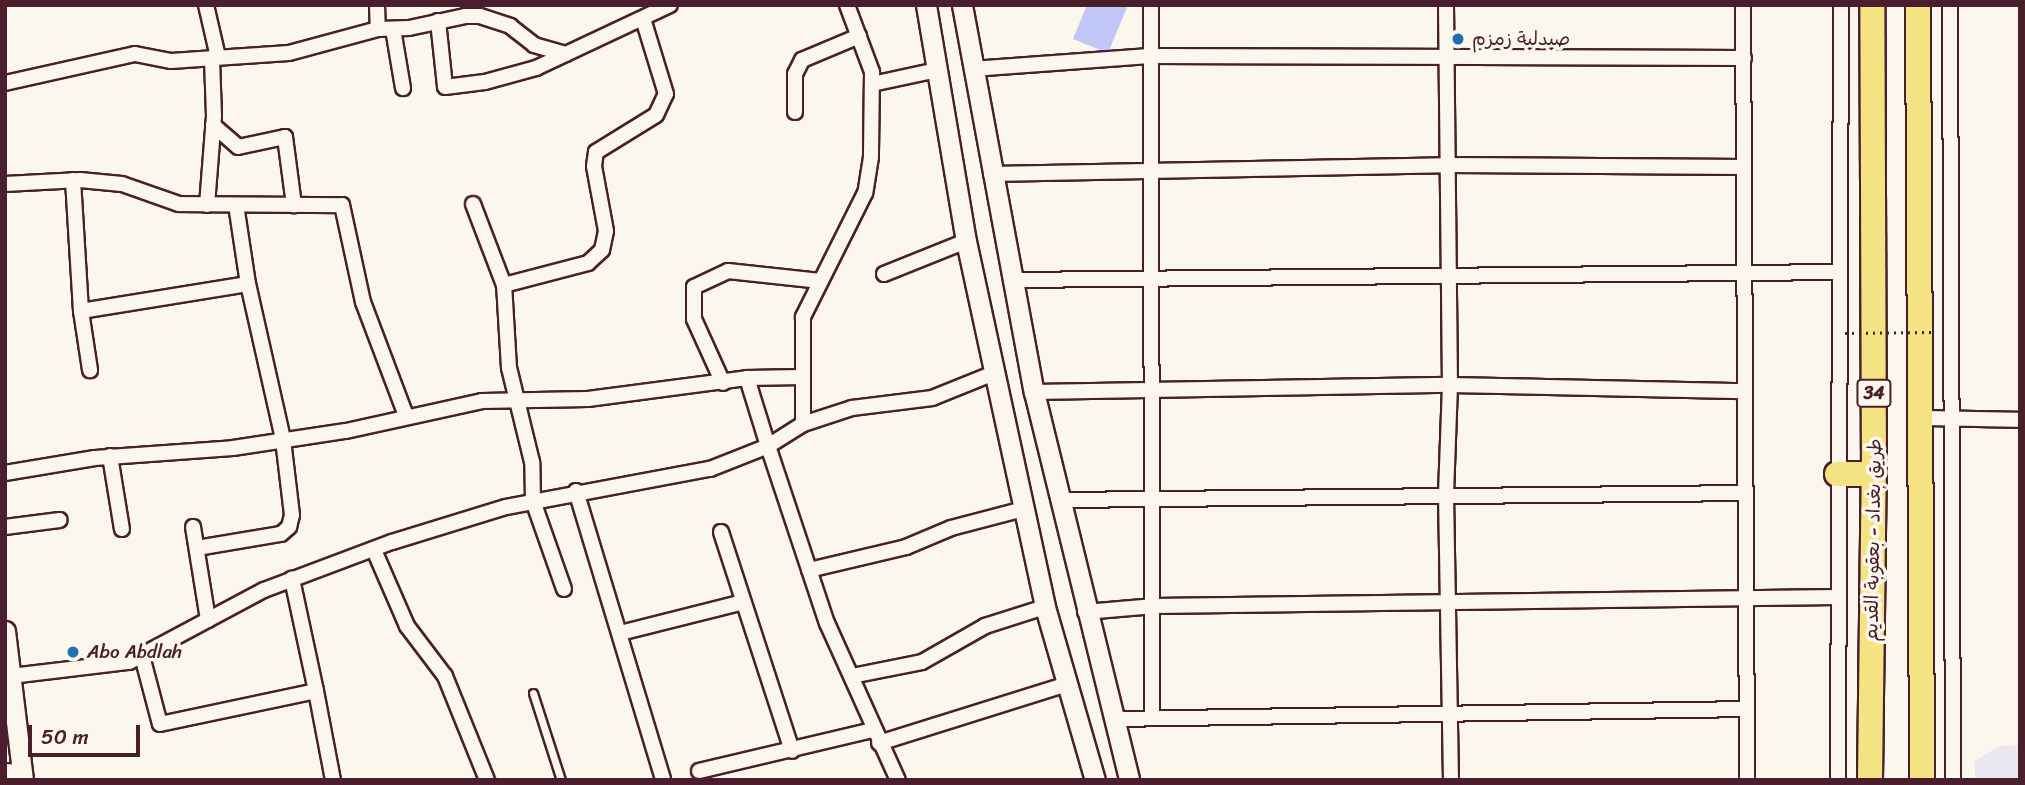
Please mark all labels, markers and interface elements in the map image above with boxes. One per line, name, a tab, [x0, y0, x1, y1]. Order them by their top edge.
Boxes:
place label: صيدلية زمزم	[1472, 28, 1570, 50]
marker: صيدلية زمزم	[1450, 31, 1466, 47]
road number: 34	[1855, 379, 1893, 408]
street label: طريق بغداد - بعقوبة القديم	[1860, 438, 1886, 642]
place label: Abo Abdlah	[87, 641, 182, 663]
marker: Abo Abdlah	[65, 644, 81, 660]
scale bar	[32, 712, 144, 756]
text: 50 m	[41, 718, 89, 756]

